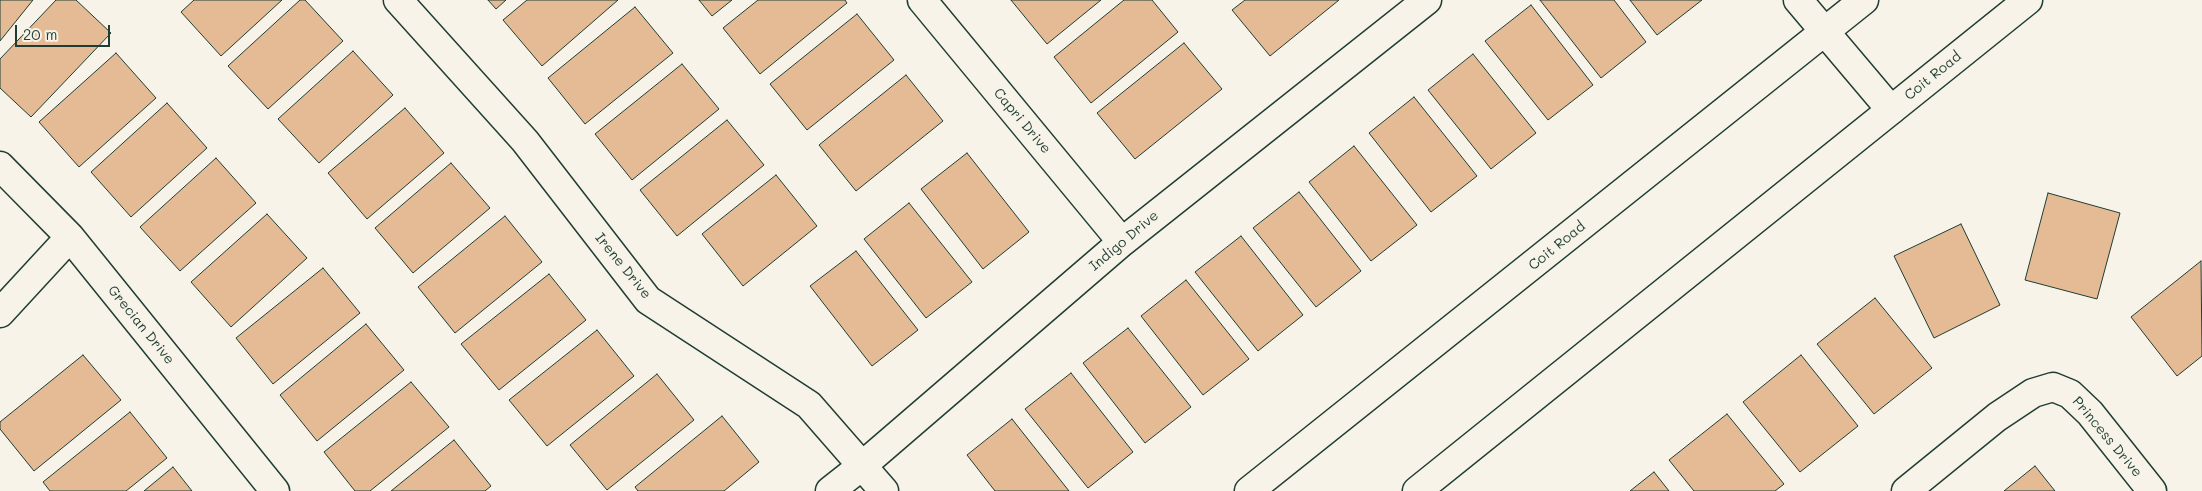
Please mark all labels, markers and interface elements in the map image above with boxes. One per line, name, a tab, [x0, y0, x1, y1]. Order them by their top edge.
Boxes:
scale bar	[18, 15, 112, 47]
text: 20 m	[23, 24, 57, 44]
street label: Coit Road	[1901, 48, 1965, 104]
street label: Capri Drive	[990, 85, 1054, 157]
street label: Indigo Drive	[1086, 207, 1162, 275]
street label: Coit Road	[1525, 218, 1589, 274]
street label: Irene Drive	[591, 230, 655, 302]
street label: Grecian Drive	[104, 282, 178, 368]
street label: Princess Drive	[2069, 393, 2145, 481]

